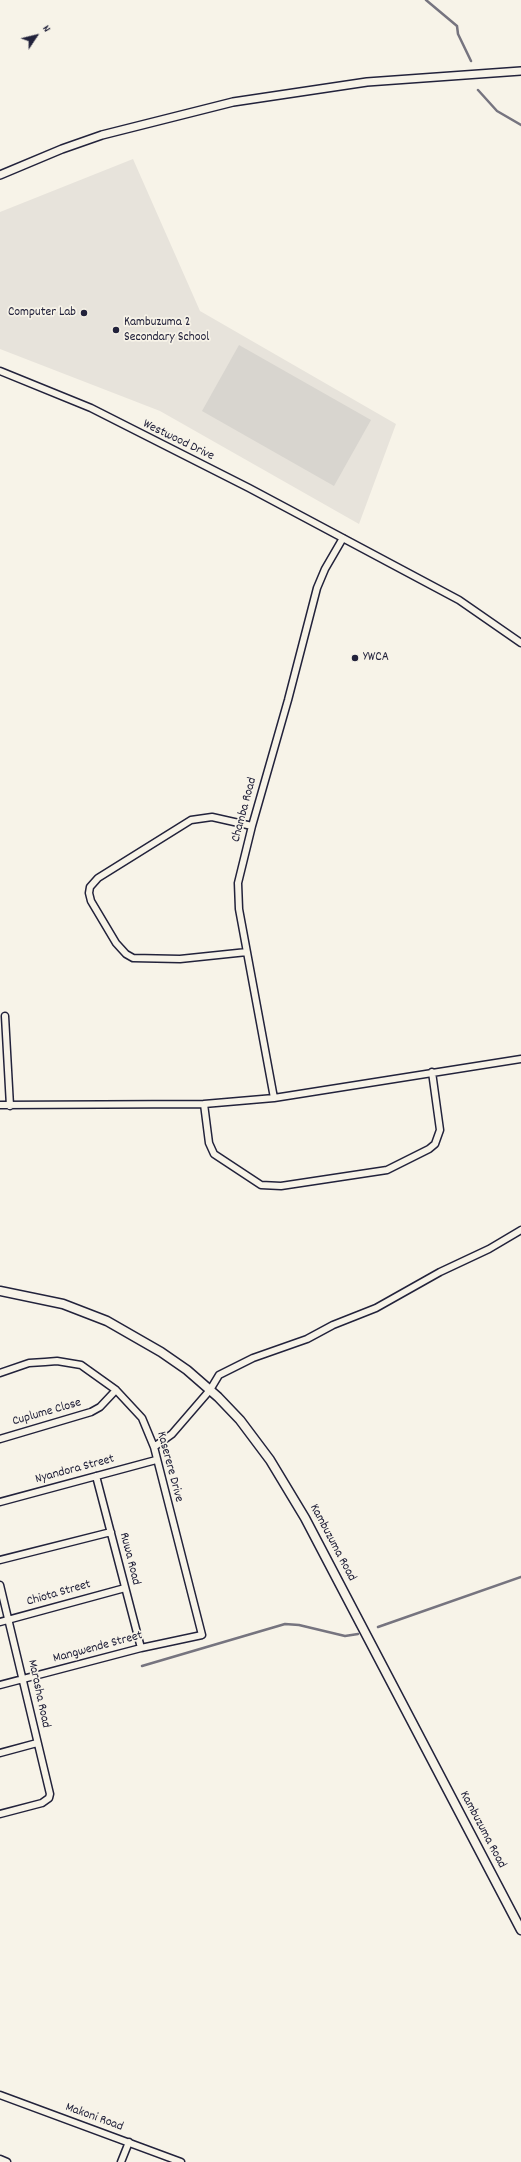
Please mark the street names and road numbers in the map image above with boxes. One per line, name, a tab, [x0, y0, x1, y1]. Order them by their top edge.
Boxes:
street label: Westwood Drive	[140, 417, 216, 465]
street label: Chamba Road	[229, 776, 261, 844]
street label: Cuplume Close	[11, 1396, 83, 1430]
street label: Kaserere Drive	[152, 1430, 186, 1504]
street label: Nyandora Street	[34, 1452, 116, 1488]
street label: Kambuzuma Road	[305, 1502, 359, 1584]
street label: Ruwa Road	[115, 1531, 143, 1587]
street label: Chiota Street	[25, 1577, 93, 1611]
street label: Mangwende Street	[52, 1629, 144, 1667]
street label: Marasha Road	[23, 1658, 53, 1730]
street label: Kambuzuma Road	[455, 1789, 509, 1871]
street label: Makoni Road	[63, 2100, 125, 2136]

